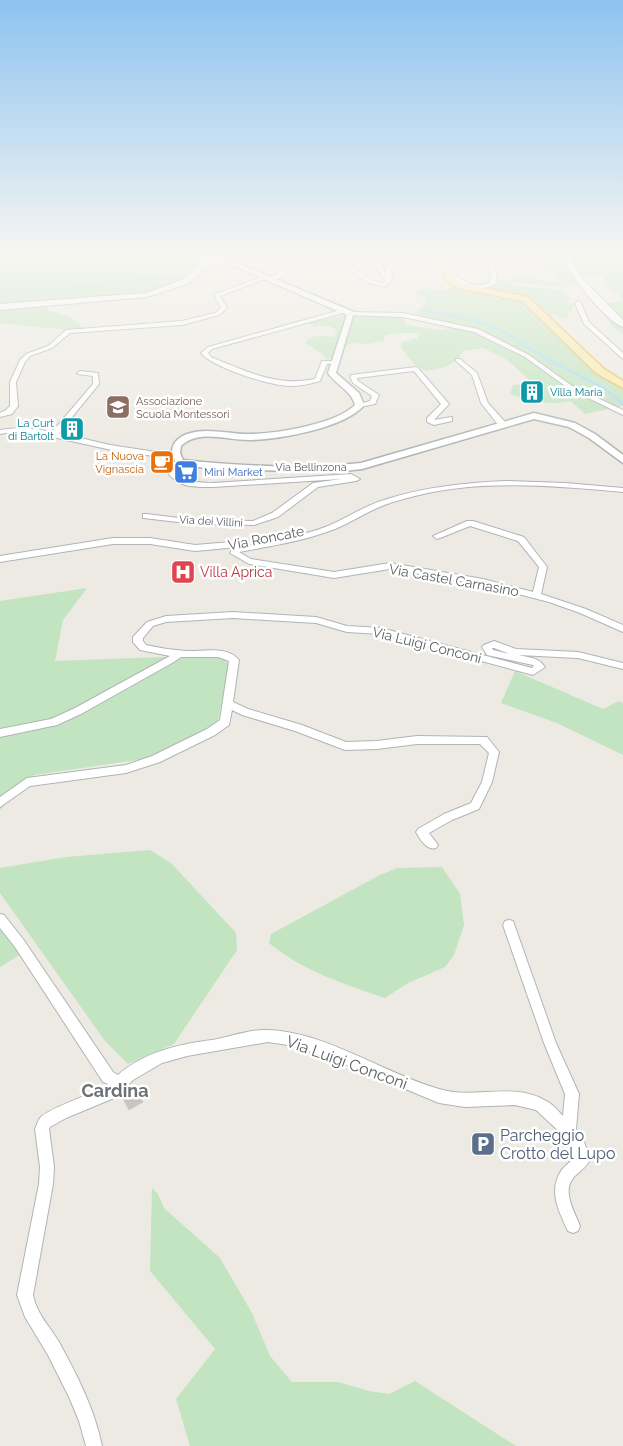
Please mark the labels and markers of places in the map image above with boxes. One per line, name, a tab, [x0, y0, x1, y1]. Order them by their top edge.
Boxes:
building icon: Villa Maria	[519, 379, 545, 405]
place label: Villa Maria	[550, 386, 603, 399]
school or university icon: Associazione Scuola Montessori	[105, 394, 131, 420]
place label: Associazione Scuola Montessori	[136, 395, 230, 421]
building icon: La Curt di Bartolt	[59, 416, 85, 442]
place label: La Curt di Bartolt	[8, 417, 54, 443]
cafe icon: La Nuova Vignascia	[149, 449, 175, 475]
place label: La Nuova Vignascia	[95, 450, 144, 476]
supermarket icon: Mini Market	[173, 459, 199, 485]
place label: Mini Market	[204, 466, 263, 479]
hospital icon: Villa Aprica	[170, 559, 196, 585]
place label: Villa Aprica	[200, 564, 272, 580]
place label: Parcheggio Crotto del Lupo	[500, 1126, 615, 1163]
parking icon: Parcheggio Crotto del Lupo	[470, 1131, 496, 1157]

